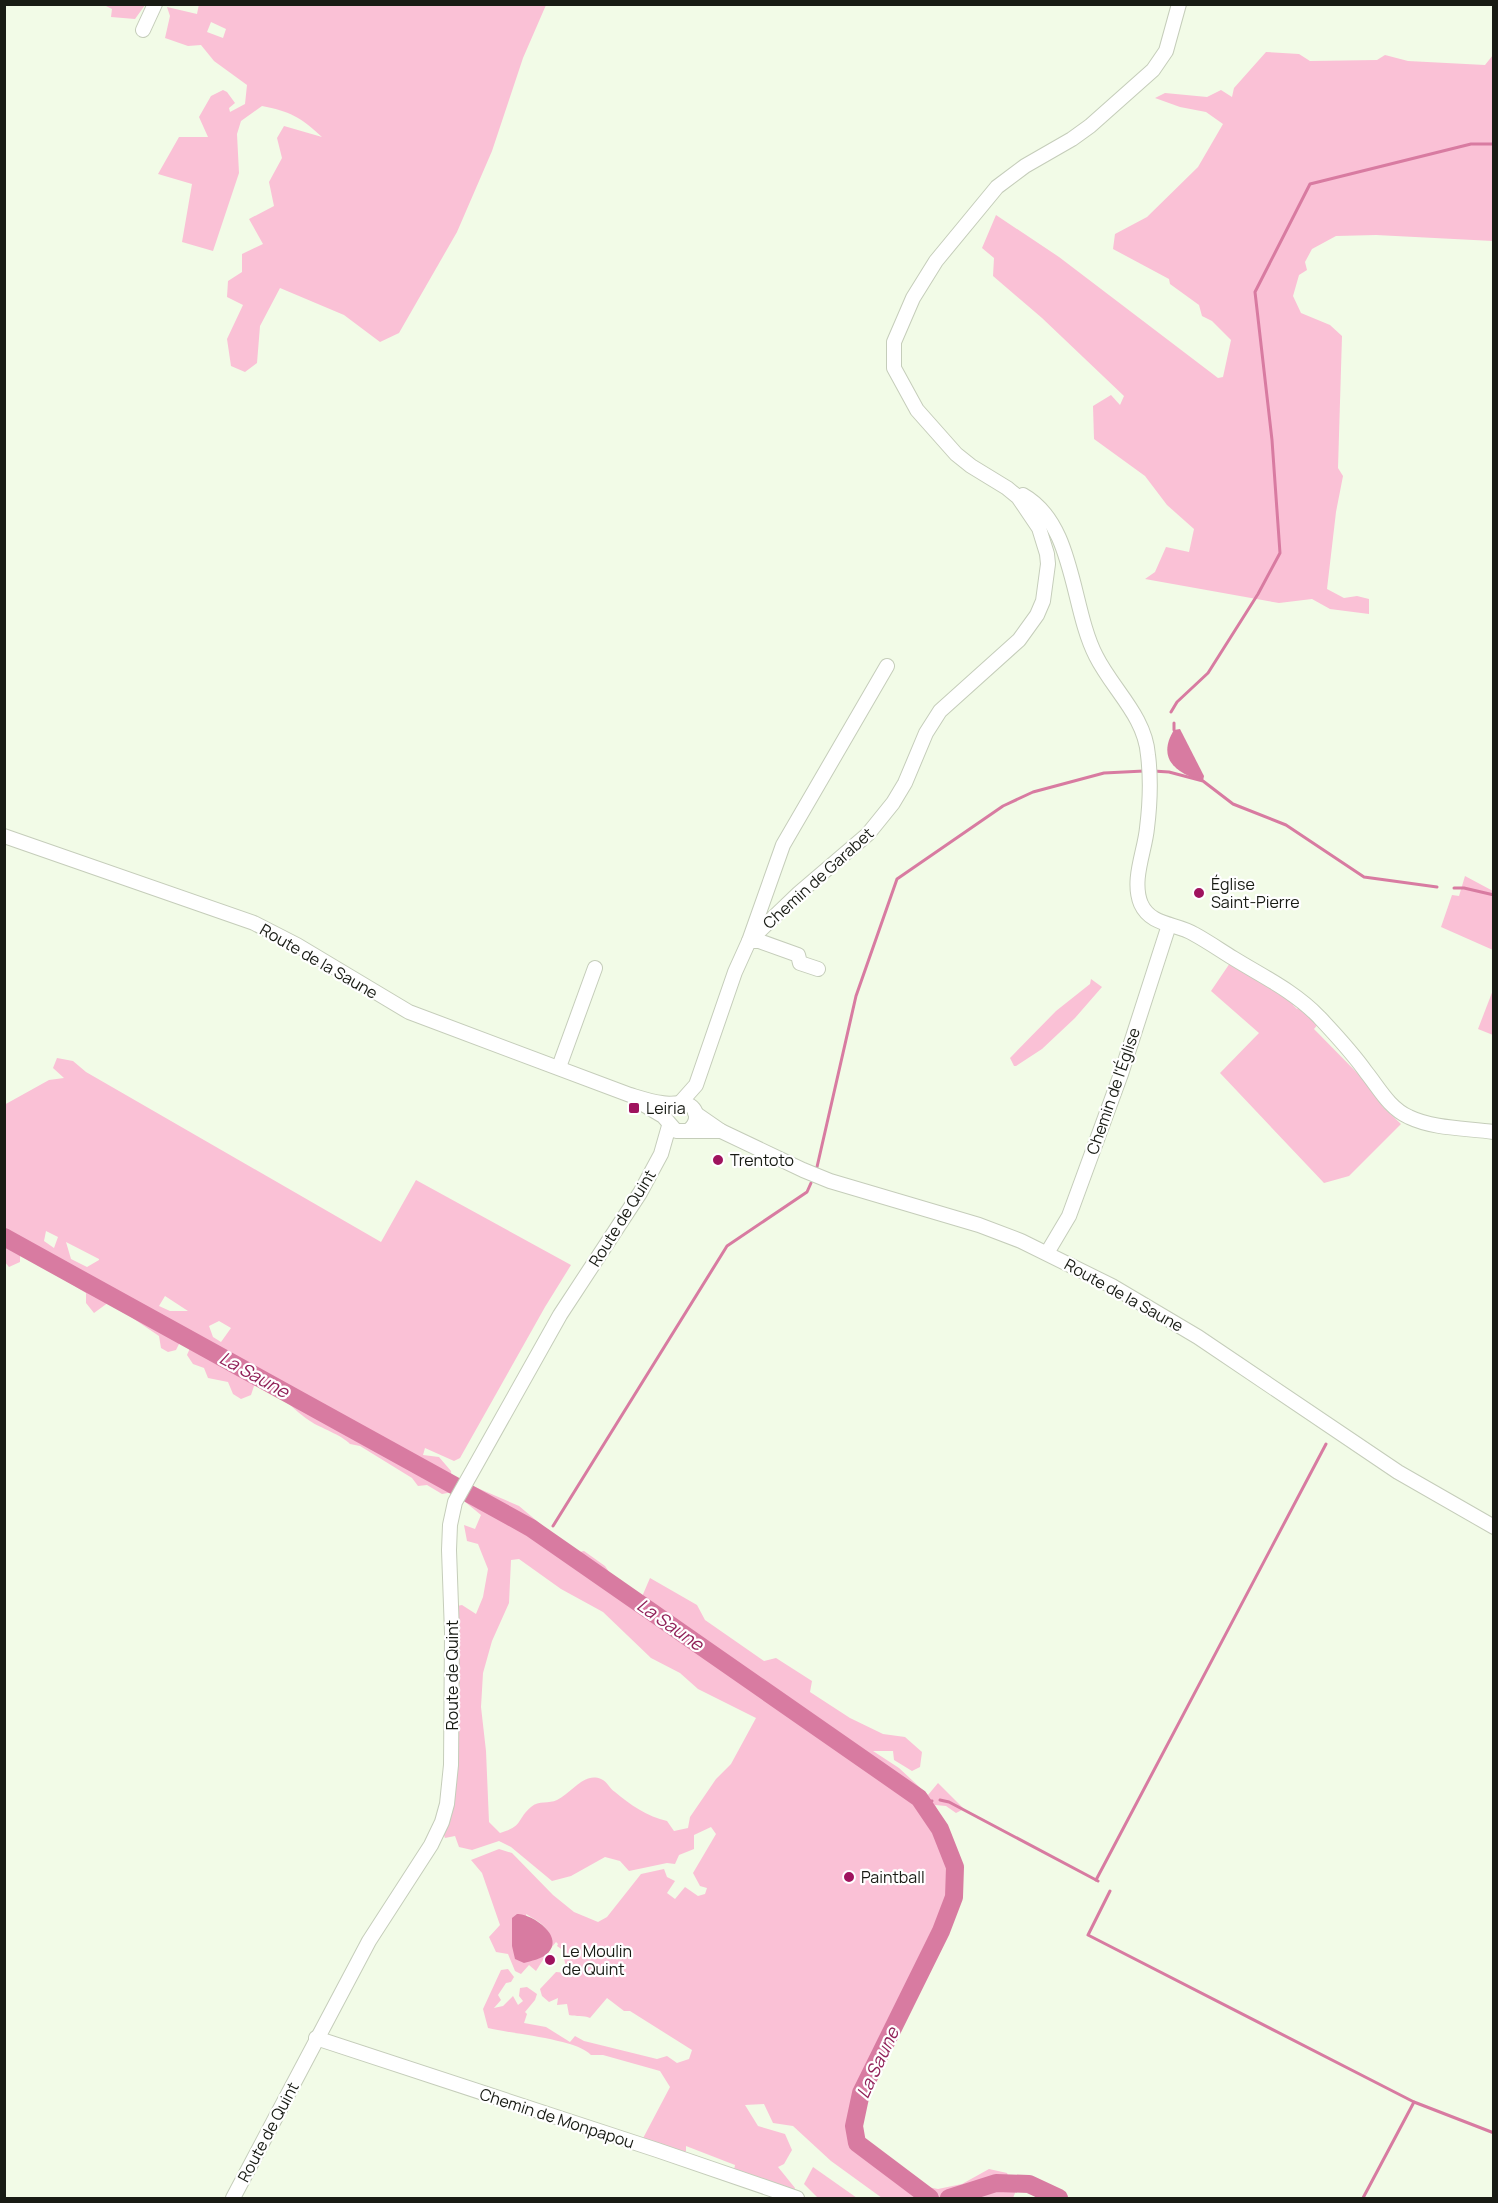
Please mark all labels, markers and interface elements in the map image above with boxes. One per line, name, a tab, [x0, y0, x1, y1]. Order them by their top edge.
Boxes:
street label: Chemin de Garabet	[758, 822, 878, 934]
place label: Église Saint-Pierre	[1211, 873, 1300, 913]
marker: Église Saint-Pierre	[1192, 886, 1206, 900]
street label: Route de la Saune	[256, 918, 382, 1004]
street label: Chemin de l'Église	[1081, 1025, 1145, 1157]
place label: Leiria	[646, 1097, 686, 1119]
marker: Leiria	[627, 1101, 641, 1115]
place label: Trentoto	[730, 1149, 794, 1171]
marker: Trentoto	[711, 1153, 725, 1167]
street label: Route de Quint	[583, 1165, 661, 1271]
street label: Route de la Saune	[1061, 1253, 1187, 1337]
water label: La Saune	[216, 1345, 295, 1404]
water label: La Saune	[633, 1593, 710, 1657]
street label: Route de Quint	[441, 1620, 463, 1730]
place label: Paintball	[861, 1866, 925, 1888]
marker: Paintball	[842, 1870, 856, 1884]
place label: Le Moulin de Quint	[562, 1940, 632, 1980]
marker: Le Moulin de Quint	[543, 1953, 557, 1967]
water label: La Saune	[850, 2022, 905, 2102]
street label: Route de Quint	[232, 2078, 304, 2186]
street label: Chemin de Monpapou	[477, 2083, 637, 2153]

